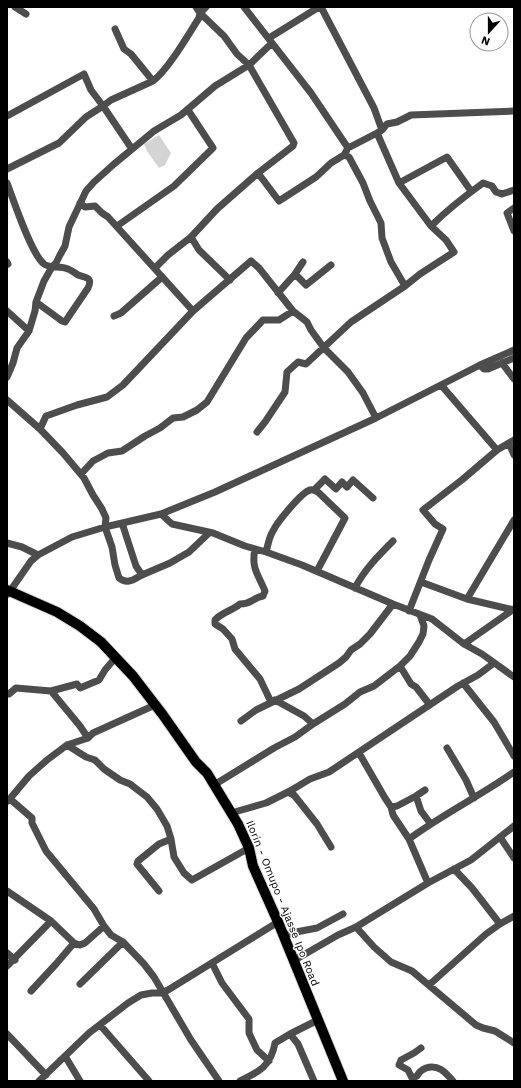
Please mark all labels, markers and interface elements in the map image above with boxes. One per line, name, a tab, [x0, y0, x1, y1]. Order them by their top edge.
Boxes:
north arrow	[469, 12, 509, 52]
text: N	[479, 33, 492, 48]
street label: Ilorin - Omupo - Ajasse Ipo Road	[243, 818, 322, 988]

